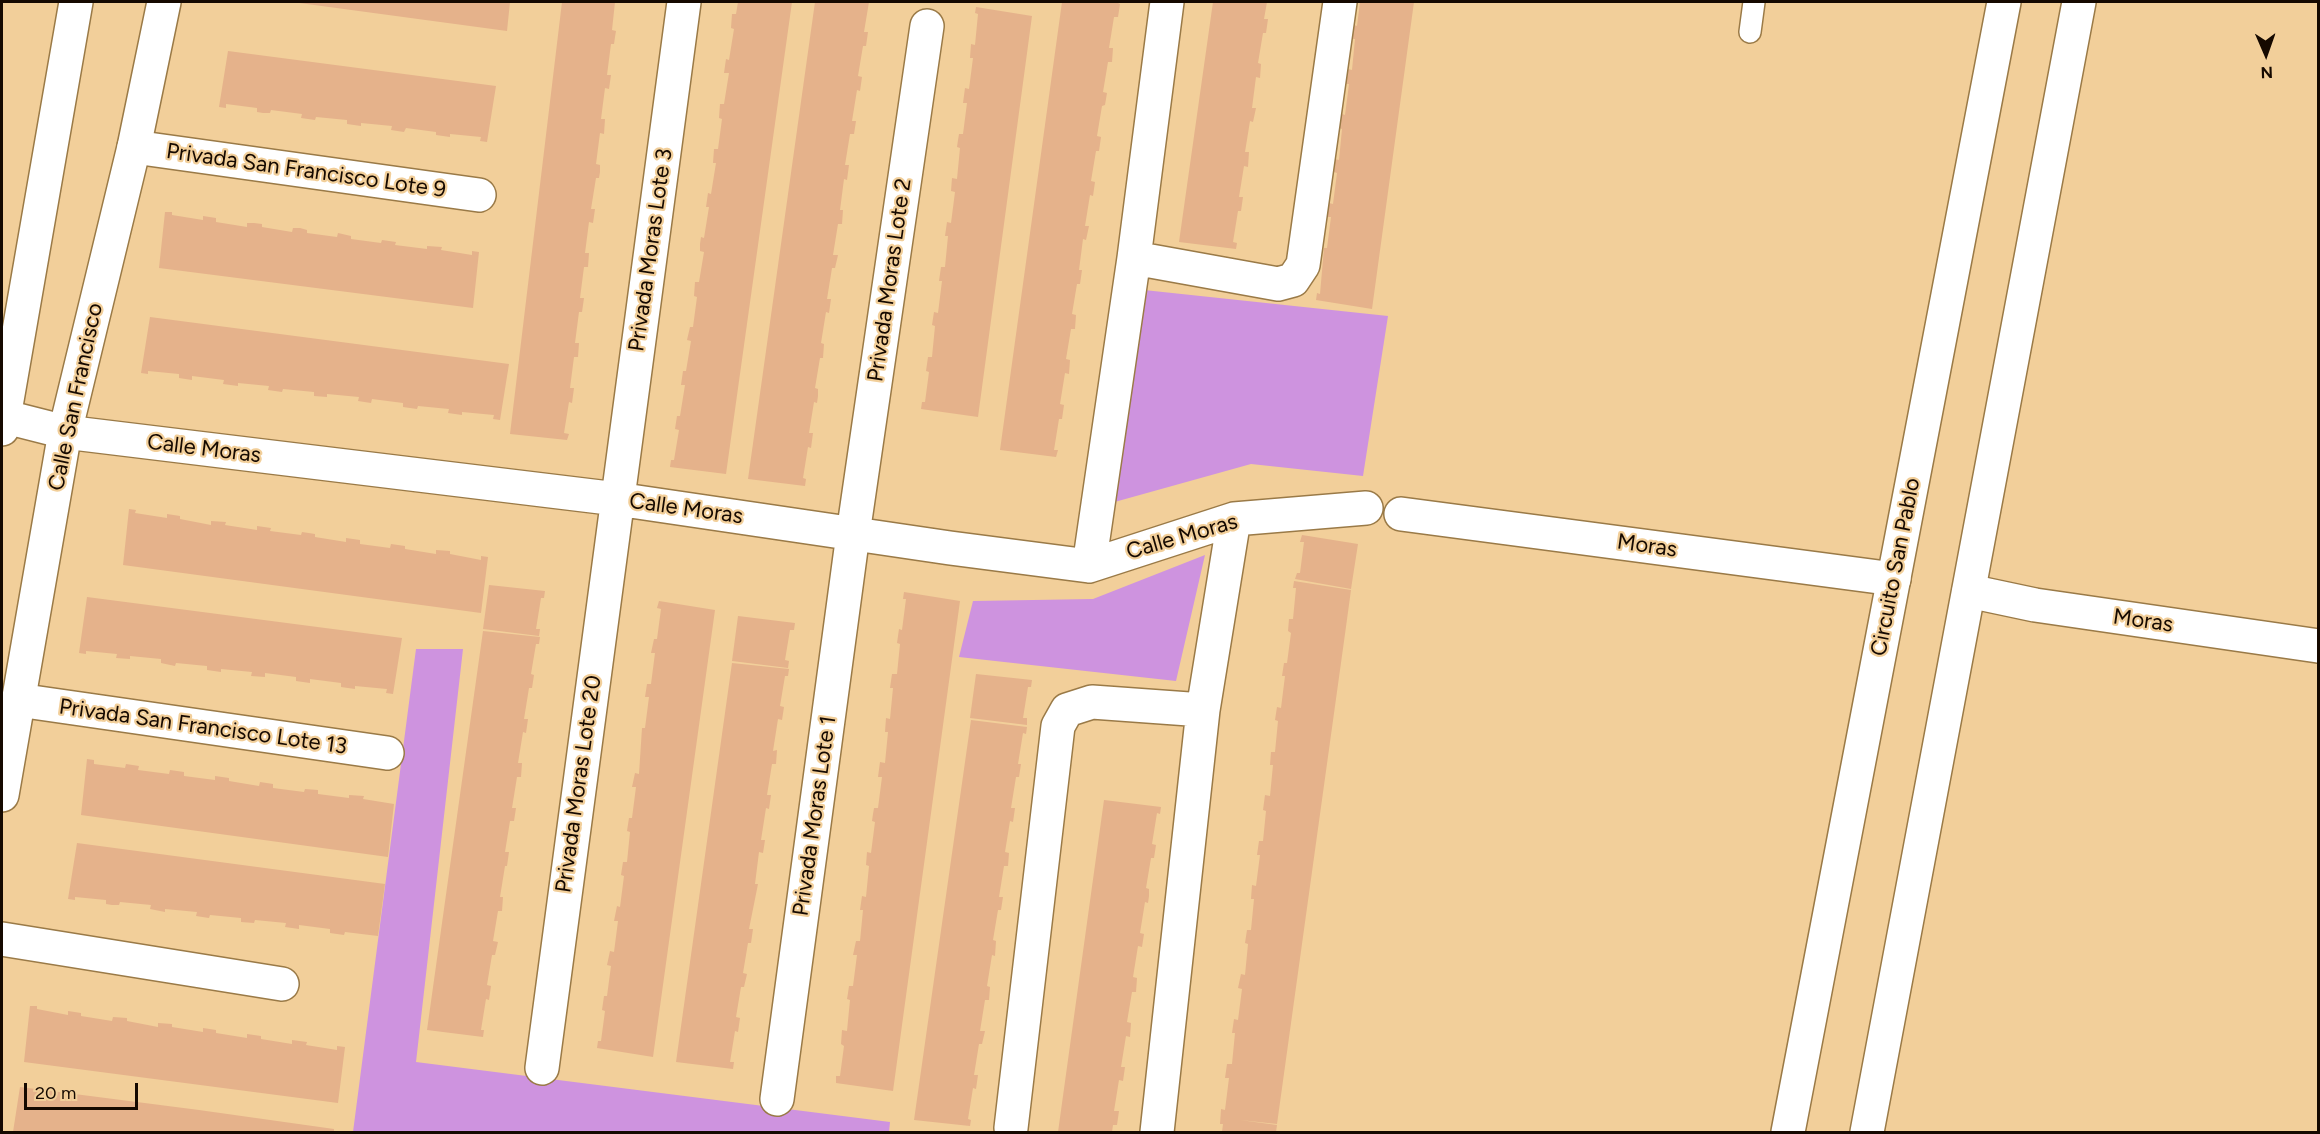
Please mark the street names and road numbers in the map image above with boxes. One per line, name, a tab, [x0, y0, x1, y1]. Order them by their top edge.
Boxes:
street label: Privada San Francisco Lote 9	[165, 138, 447, 204]
street label: Privada Moras Lote 3	[624, 147, 678, 353]
street label: Privada Moras Lote 2	[863, 177, 917, 383]
street label: Calle San Francisco	[43, 301, 109, 493]
street label: Calle Moras	[146, 429, 262, 469]
street label: Circuito San Pablo	[1866, 476, 1926, 658]
street label: Calle Moras	[627, 488, 745, 530]
street label: Calle Moras	[1123, 509, 1241, 565]
street label: Moras	[1615, 529, 1679, 563]
street label: Moras	[2111, 604, 2175, 638]
street label: Privada Moras Lote 20	[551, 674, 607, 894]
street label: Privada San Francisco Lote 13	[57, 694, 349, 760]
street label: Privada Moras Lote 1	[788, 714, 842, 918]

